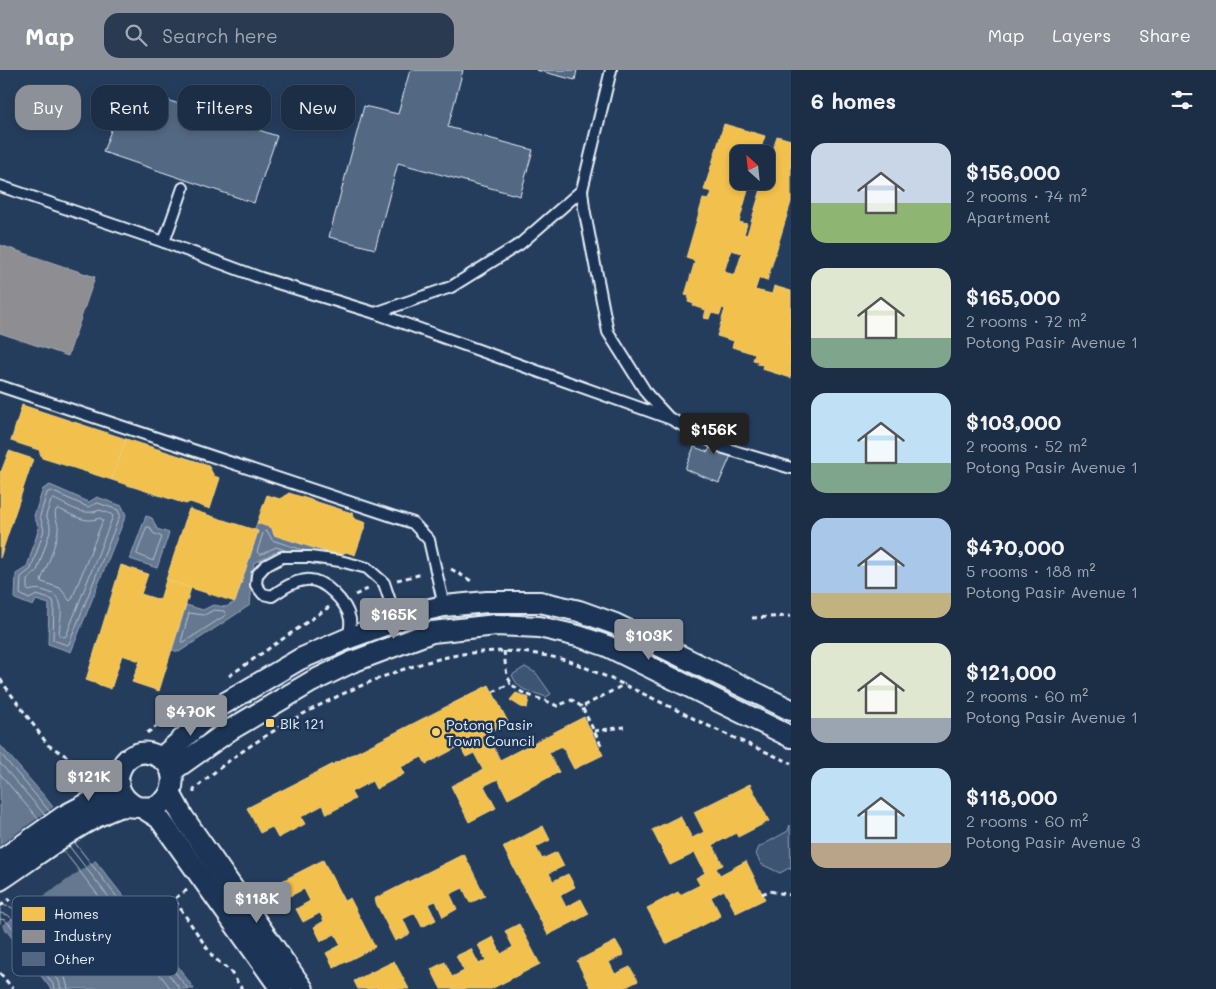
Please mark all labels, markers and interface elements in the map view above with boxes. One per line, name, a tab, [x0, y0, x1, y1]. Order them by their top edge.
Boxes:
search box	[104, 13, 454, 58]
text: Map	[25, 20, 74, 51]
icon: search	[122, 21, 150, 49]
text: Search here	[162, 23, 278, 48]
text: Map	[988, 23, 1024, 47]
text: Layers	[1052, 23, 1111, 47]
text: Share	[1139, 23, 1191, 47]
chip: Buy	[15, 85, 81, 130]
chip: Rent	[91, 85, 168, 130]
chip: Filters	[178, 85, 271, 130]
chip: New	[281, 85, 355, 130]
icon: filters	[1168, 86, 1196, 114]
text: 6 homes	[811, 87, 896, 114]
north arrow	[730, 145, 775, 190]
map controls	[730, 145, 775, 190]
text: $156,000	[966, 158, 1060, 185]
icon: home	[851, 163, 911, 223]
text: 2 rooms · 74 m²	[966, 185, 1087, 206]
text: Apartment	[966, 206, 1051, 227]
text: $165,000	[966, 283, 1060, 310]
icon: home	[851, 288, 911, 348]
text: 2 rooms · 72 m²	[966, 310, 1087, 331]
text: Potong Pasir Avenue 1	[966, 331, 1138, 352]
text: $103,000	[966, 408, 1061, 435]
pin: $156K	[679, 412, 749, 455]
icon: home	[851, 413, 911, 473]
text: $156K	[691, 418, 737, 439]
text: 2 rooms · 52 m²	[966, 435, 1087, 456]
text: Potong Pasir Avenue 1	[966, 456, 1138, 477]
text: $470,000	[966, 533, 1064, 560]
icon: home	[851, 538, 911, 598]
text: 5 rooms · 188 m²	[966, 560, 1096, 581]
text: Potong Pasir Avenue 1	[966, 581, 1138, 602]
pin: $165K	[359, 598, 429, 640]
text: $165K	[371, 603, 417, 624]
pin: $103K	[614, 618, 684, 661]
text: $103K	[625, 624, 673, 645]
text: $121,000	[966, 658, 1056, 685]
icon: home	[851, 663, 911, 723]
text: 2 rooms · 60 m²	[966, 685, 1088, 706]
pin: $470K	[156, 694, 226, 737]
text: $470K	[166, 700, 216, 721]
text: Potong Pasir Avenue 1	[966, 706, 1138, 727]
place label: Blk 121	[280, 714, 324, 733]
place label: Potong Pasir Town Council	[446, 715, 535, 750]
marker: Blk 121	[264, 717, 276, 729]
marker: Potong Pasir Town Council	[430, 726, 442, 738]
pin: $121K	[54, 760, 124, 802]
text: $121K	[67, 765, 111, 786]
text: $118,000	[966, 783, 1058, 810]
icon: home	[851, 788, 911, 848]
text: 2 rooms · 60 m²	[966, 810, 1088, 831]
text: Potong Pasir Avenue 3	[966, 831, 1140, 852]
pin: $118K	[222, 882, 292, 924]
text: $118K	[235, 887, 279, 908]
legend	[12, 896, 178, 976]
text: Homes	[54, 904, 99, 923]
text: Industry	[54, 926, 112, 945]
text: Other	[54, 949, 95, 968]

